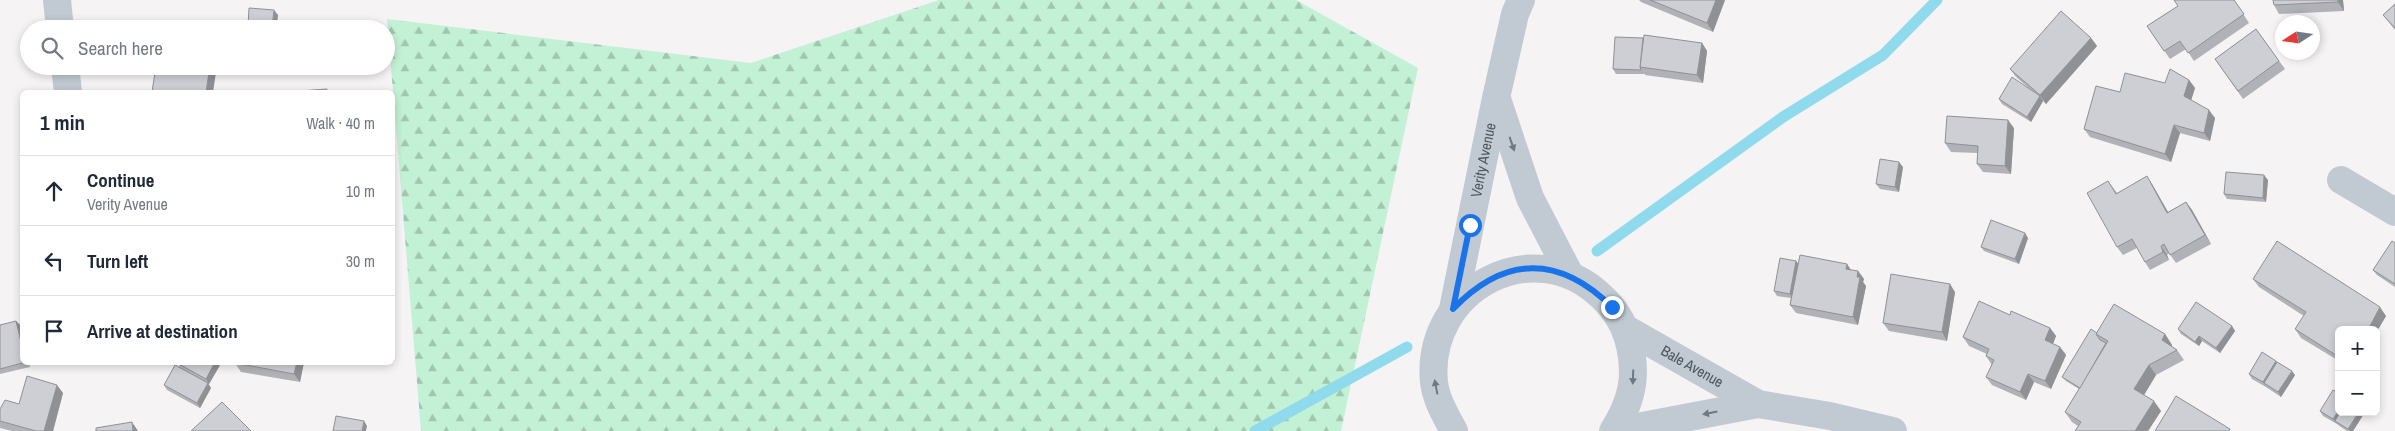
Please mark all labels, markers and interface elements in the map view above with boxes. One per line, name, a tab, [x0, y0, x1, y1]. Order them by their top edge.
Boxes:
north arrow	[2275, 15, 2320, 60]
search box	[20, 20, 395, 75]
icon: search	[38, 34, 66, 62]
text: Search here	[78, 35, 163, 61]
text: 1 min	[40, 108, 85, 137]
text: Walk · 40 m	[306, 112, 375, 134]
street label: Verity Avenue	[1465, 121, 1501, 199]
one-way arrow	[1509, 136, 1516, 151]
text: Continue	[87, 167, 155, 193]
icon: ahead	[40, 177, 68, 205]
text: 10 m	[346, 180, 375, 202]
text: Verity Avenue	[87, 193, 168, 215]
route start	[1459, 214, 1482, 237]
icon: left	[40, 247, 68, 275]
text: Turn left	[87, 248, 148, 274]
text: 30 m	[346, 250, 375, 272]
route end	[1601, 296, 1624, 319]
icon: arrive	[40, 317, 68, 345]
text: Arrive at destination	[87, 318, 238, 344]
map controls	[2335, 326, 2380, 416]
button: +	[2335, 326, 2380, 371]
street label: Bale Avenue	[1657, 340, 1728, 392]
one-way arrow	[1629, 369, 1637, 385]
button: −	[2335, 371, 2380, 416]
one-way arrow	[1431, 378, 1439, 394]
one-way arrow	[1702, 410, 1718, 418]

